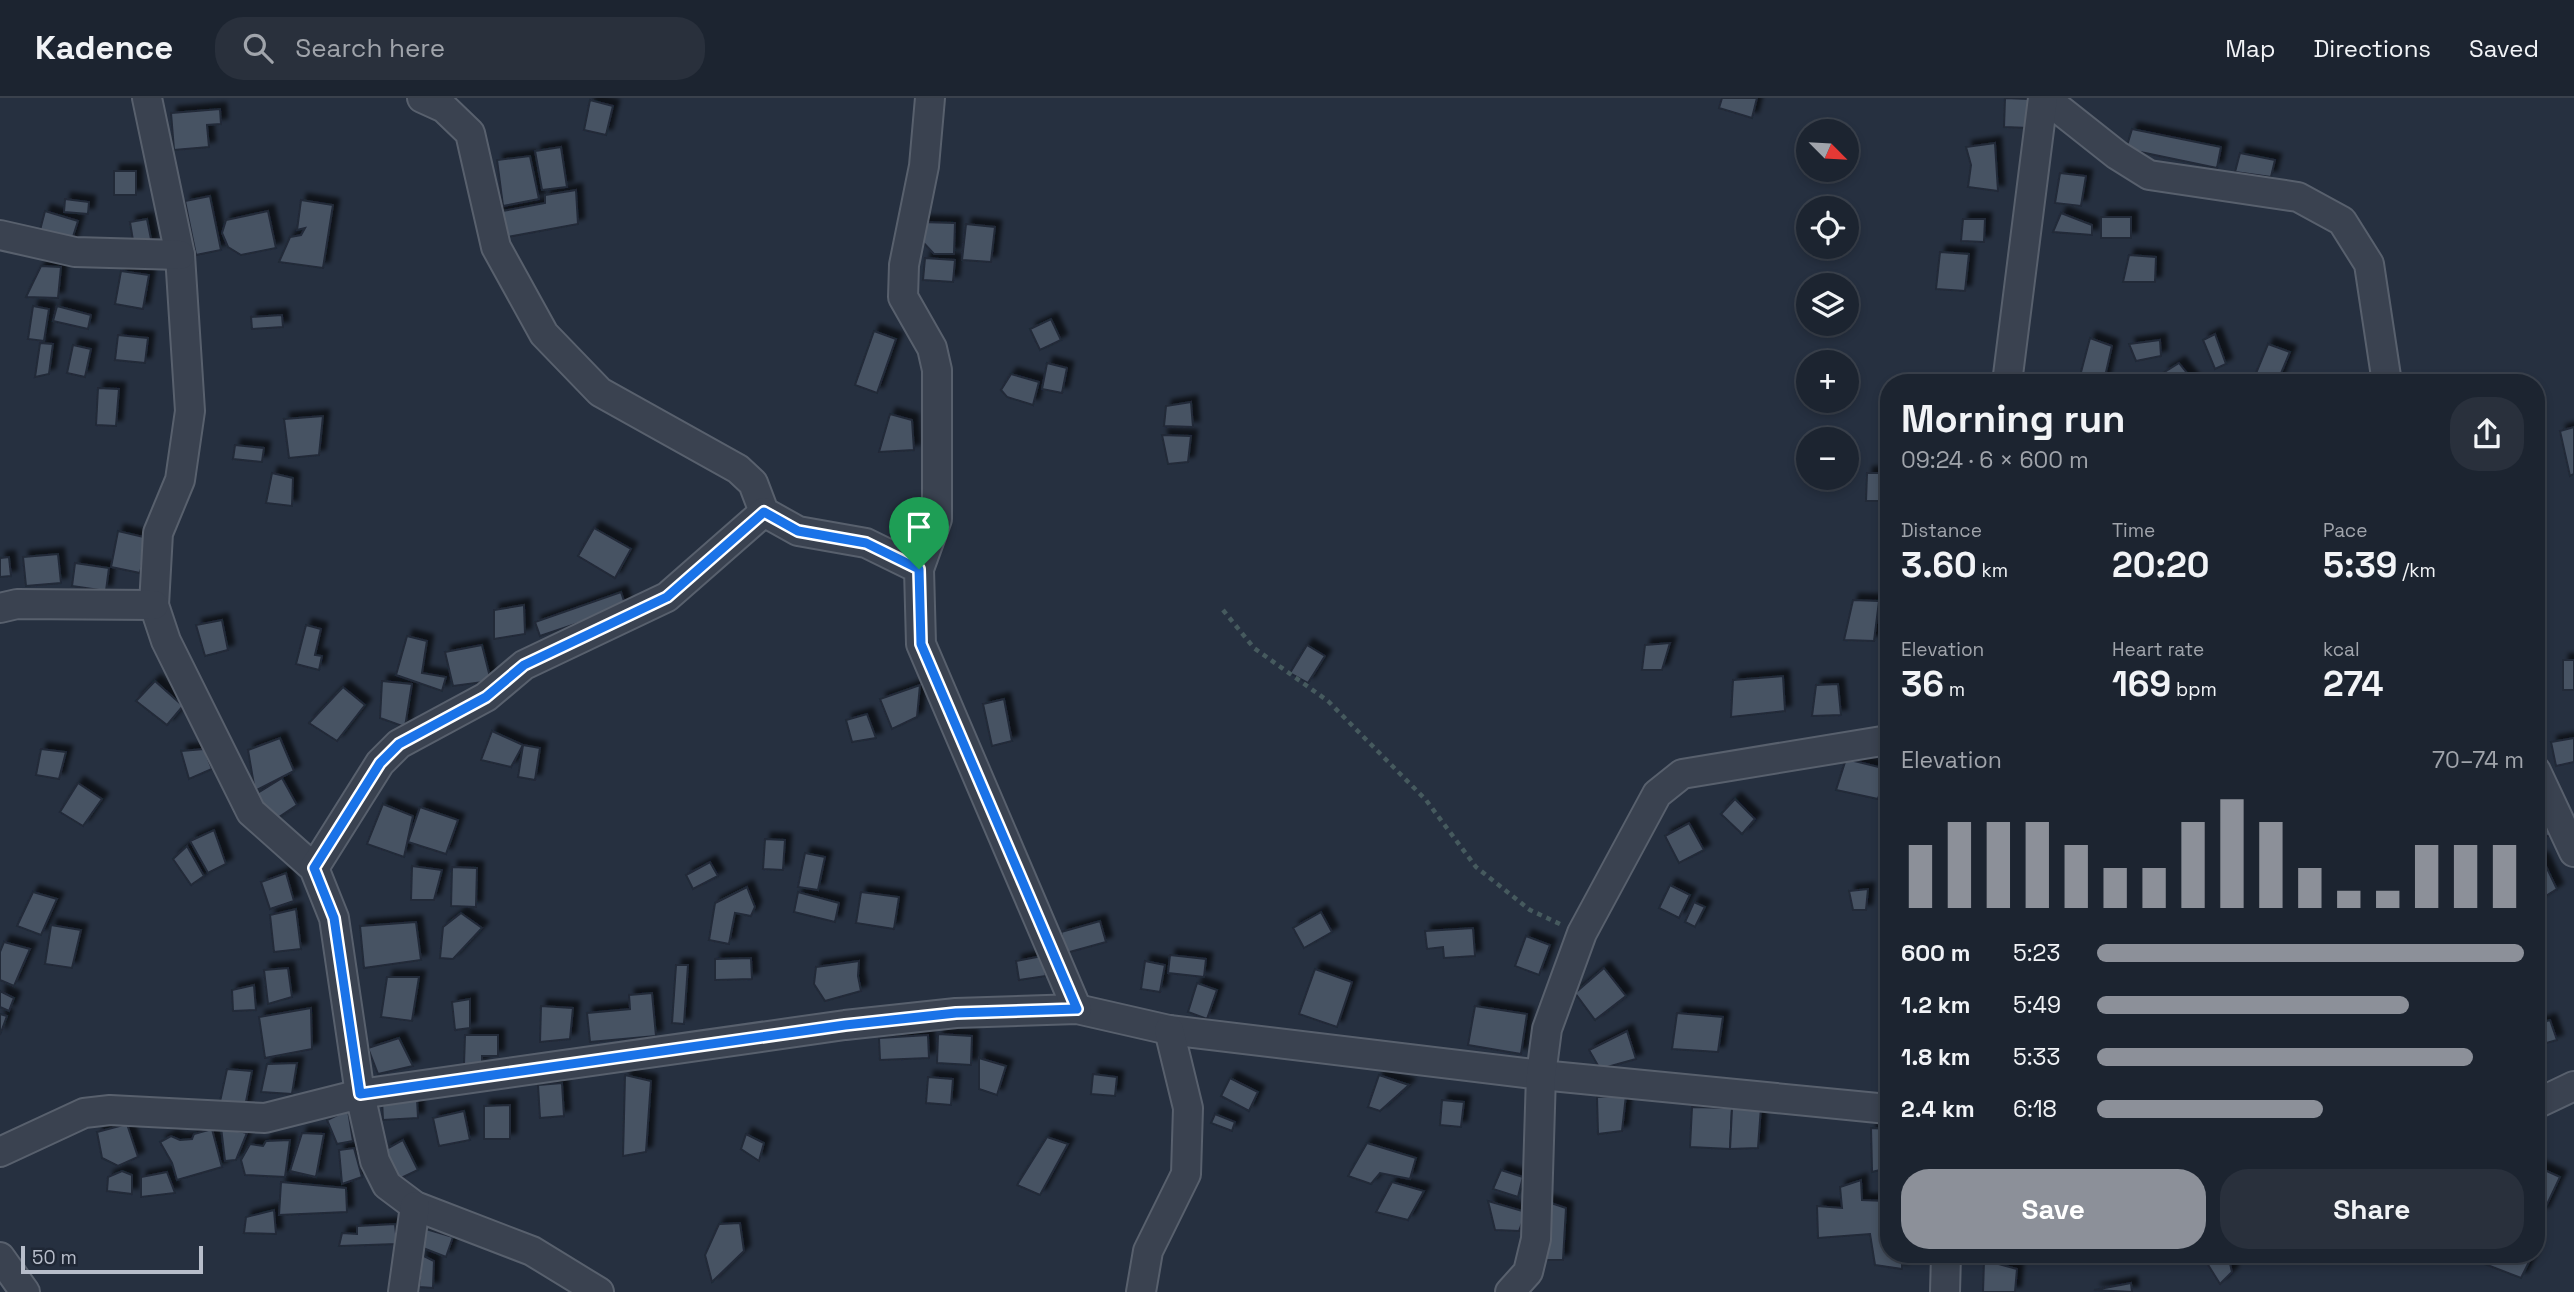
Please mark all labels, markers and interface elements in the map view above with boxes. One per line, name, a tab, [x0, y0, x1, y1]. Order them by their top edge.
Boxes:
search box	[215, 17, 705, 80]
text: Kadence	[35, 27, 173, 69]
icon: search	[239, 29, 277, 67]
text: Search here	[295, 31, 445, 65]
text: Map	[2225, 33, 2275, 64]
text: Directions	[2313, 33, 2431, 64]
text: Saved	[2469, 33, 2539, 64]
north arrow	[1796, 119, 1858, 182]
map controls	[1796, 119, 1859, 490]
button: locate	[1796, 196, 1859, 259]
button: layers	[1796, 273, 1859, 336]
button: +	[1796, 350, 1859, 413]
text: Morning run	[1901, 395, 2126, 443]
button: share	[2450, 397, 2524, 471]
button: −	[1796, 427, 1859, 490]
text: 09:24 · 6 × 600 m	[1901, 445, 2089, 475]
pin	[889, 497, 949, 569]
icon: arrive	[900, 508, 938, 546]
text: Distance	[1901, 518, 1982, 543]
text: Time	[2112, 518, 2155, 543]
text: Pace	[2323, 518, 2367, 543]
text: 3.60	[1901, 543, 1977, 587]
text: 20:20	[2112, 543, 2209, 587]
text: 5:39	[2323, 543, 2397, 587]
text: km	[1977, 558, 2008, 583]
text: /km	[2397, 558, 2436, 583]
text: Elevation	[1901, 637, 1984, 662]
text: Heart rate	[2112, 637, 2204, 662]
text: kcal	[2323, 637, 2360, 662]
text: 36	[1901, 662, 1944, 706]
text: 169	[2112, 662, 2171, 706]
text: 274	[2323, 662, 2383, 706]
text: m	[1944, 677, 1965, 702]
text: bpm	[2171, 677, 2217, 702]
text: Elevation	[1901, 745, 2002, 775]
text: 70–74 m	[2432, 745, 2524, 775]
text: 600 m	[1901, 938, 1971, 968]
text: 5:23	[2013, 938, 2060, 968]
text: 1.2 km	[1901, 990, 1970, 1020]
text: 5:49	[2013, 990, 2061, 1020]
text: 1.8 km	[1901, 1042, 1971, 1072]
text: 5:33	[2013, 1042, 2060, 1072]
text: 2.4 km	[1901, 1094, 1975, 1124]
text: 6:18	[2013, 1094, 2057, 1124]
button: Save	[1901, 1169, 2206, 1249]
button: Share	[2220, 1169, 2524, 1249]
scale bar	[21, 1243, 203, 1275]
text: 50 m	[32, 1245, 77, 1270]

